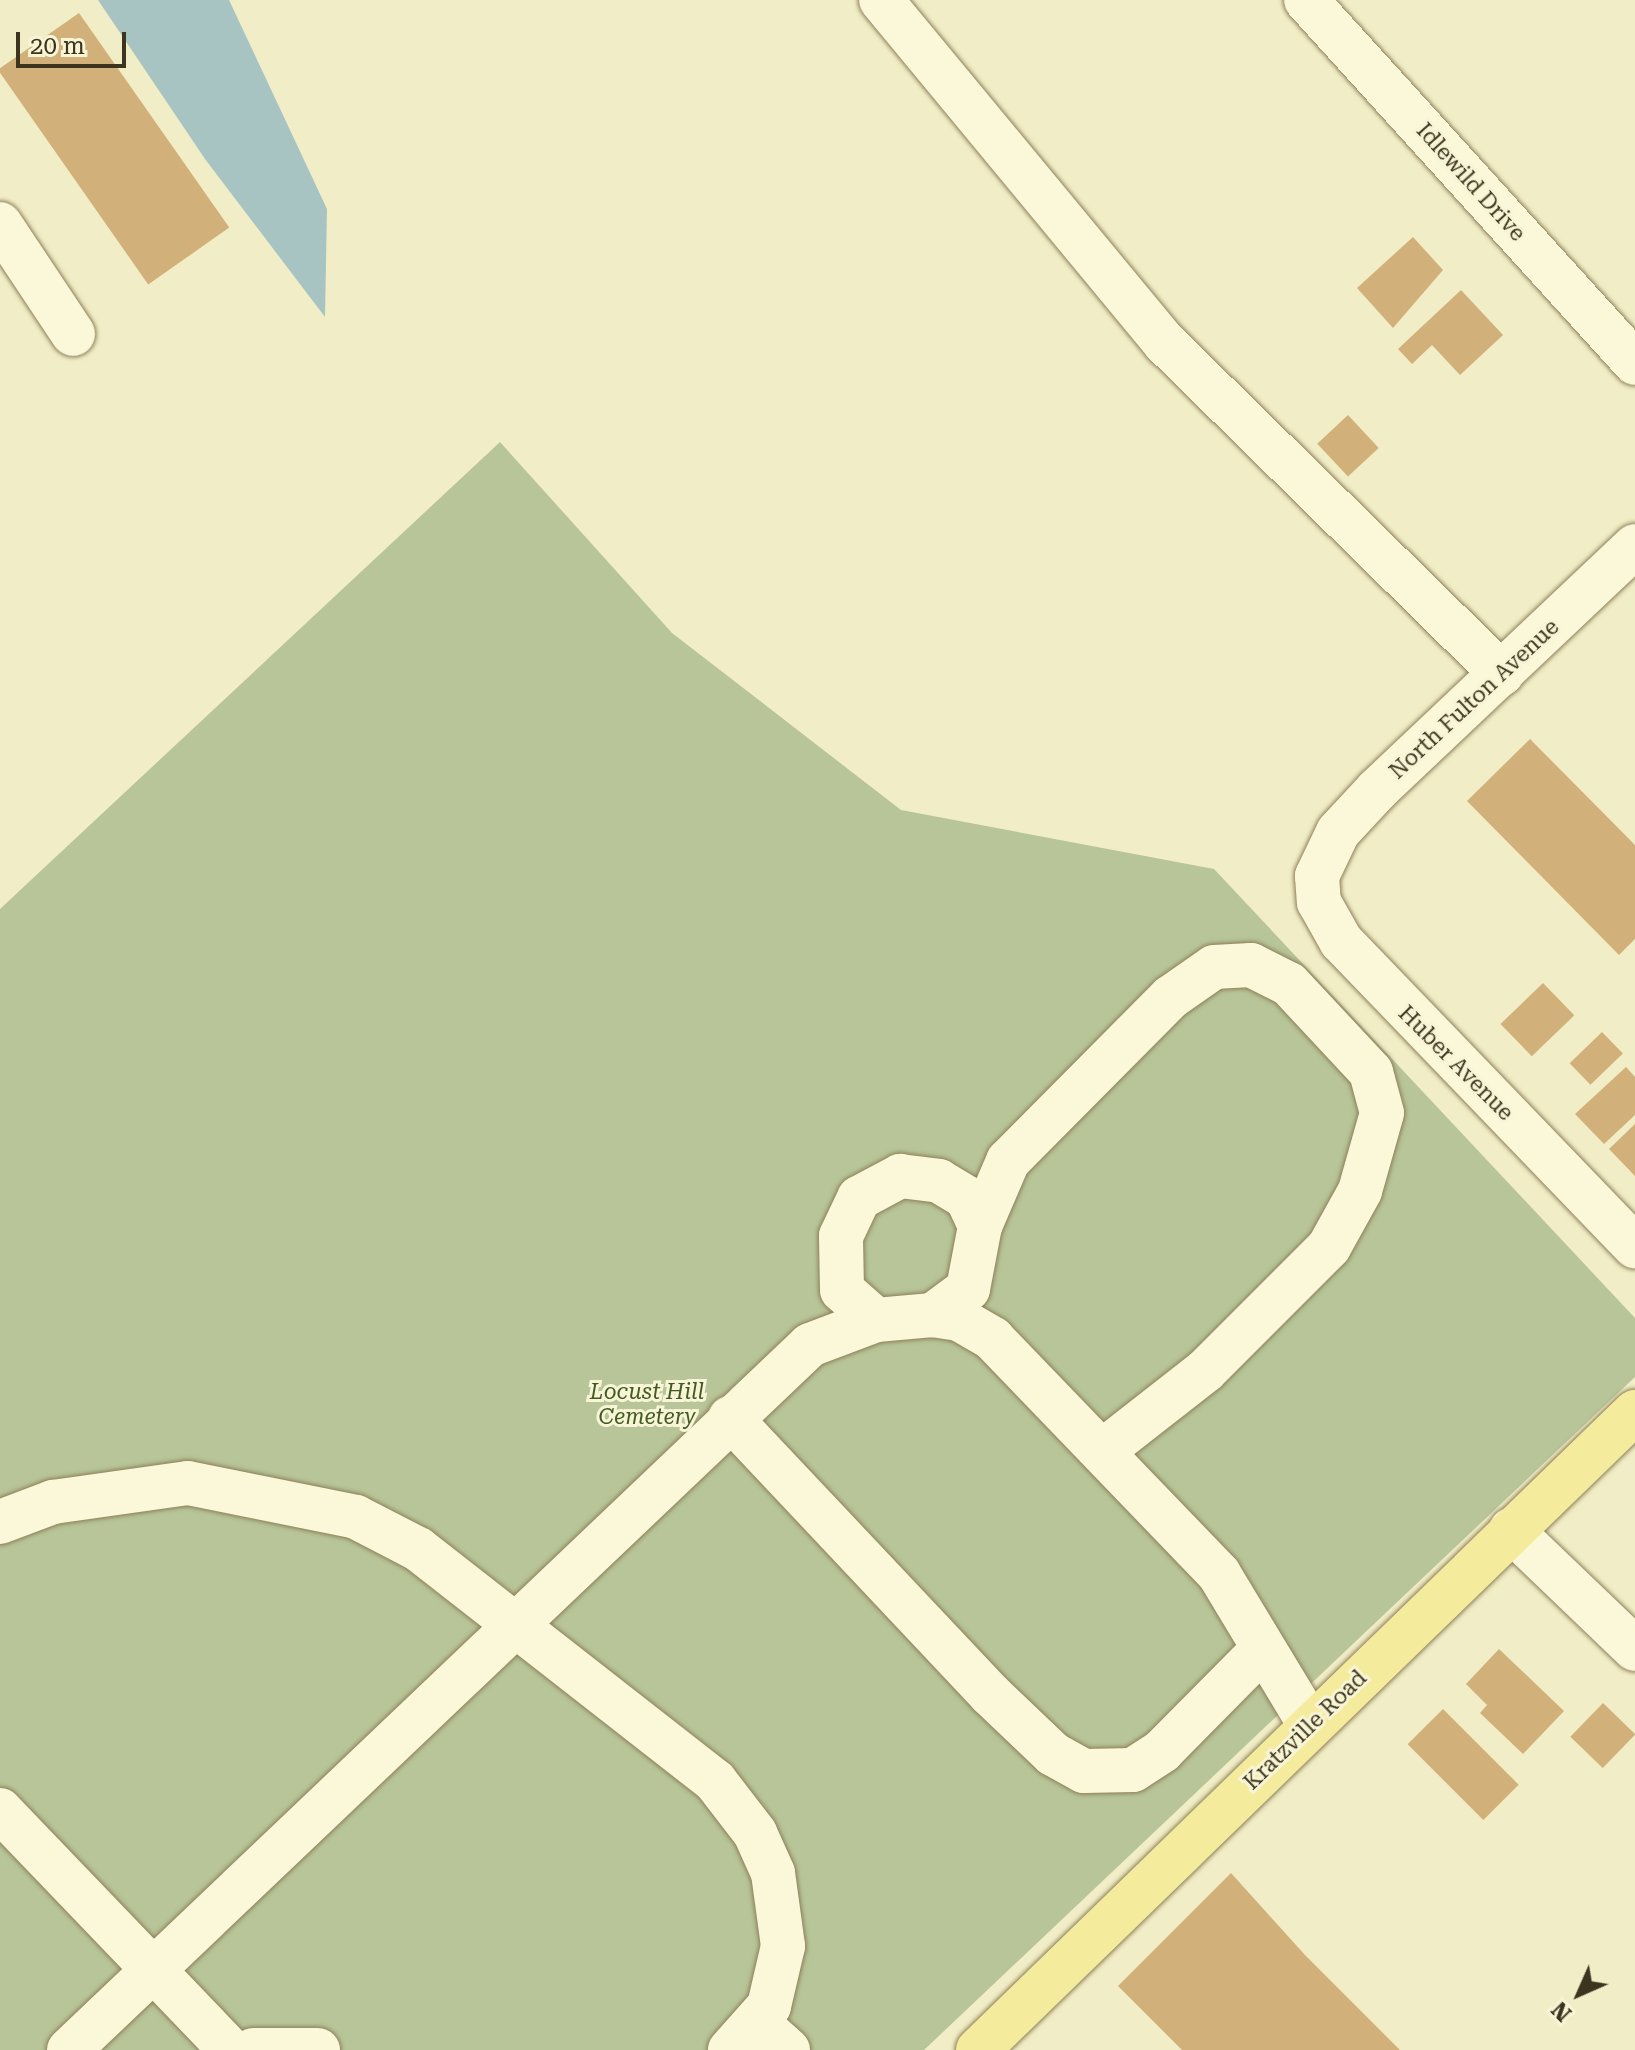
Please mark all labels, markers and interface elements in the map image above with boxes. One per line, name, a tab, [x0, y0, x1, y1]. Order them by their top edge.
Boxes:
scale bar	[20, 16, 130, 66]
text: 20 m	[30, 32, 85, 60]
street label: Idlewild Drive	[1411, 117, 1531, 247]
street label: North Fulton Avenue	[1384, 614, 1564, 784]
street label: Huber Avenue	[1393, 1000, 1519, 1126]
park label: Locust Hill Cemetery	[590, 1378, 704, 1430]
street label: Kratzville Road	[1238, 1665, 1372, 1795]
north arrow	[1539, 1954, 1619, 2034]
text: N	[1547, 1996, 1577, 2026]

